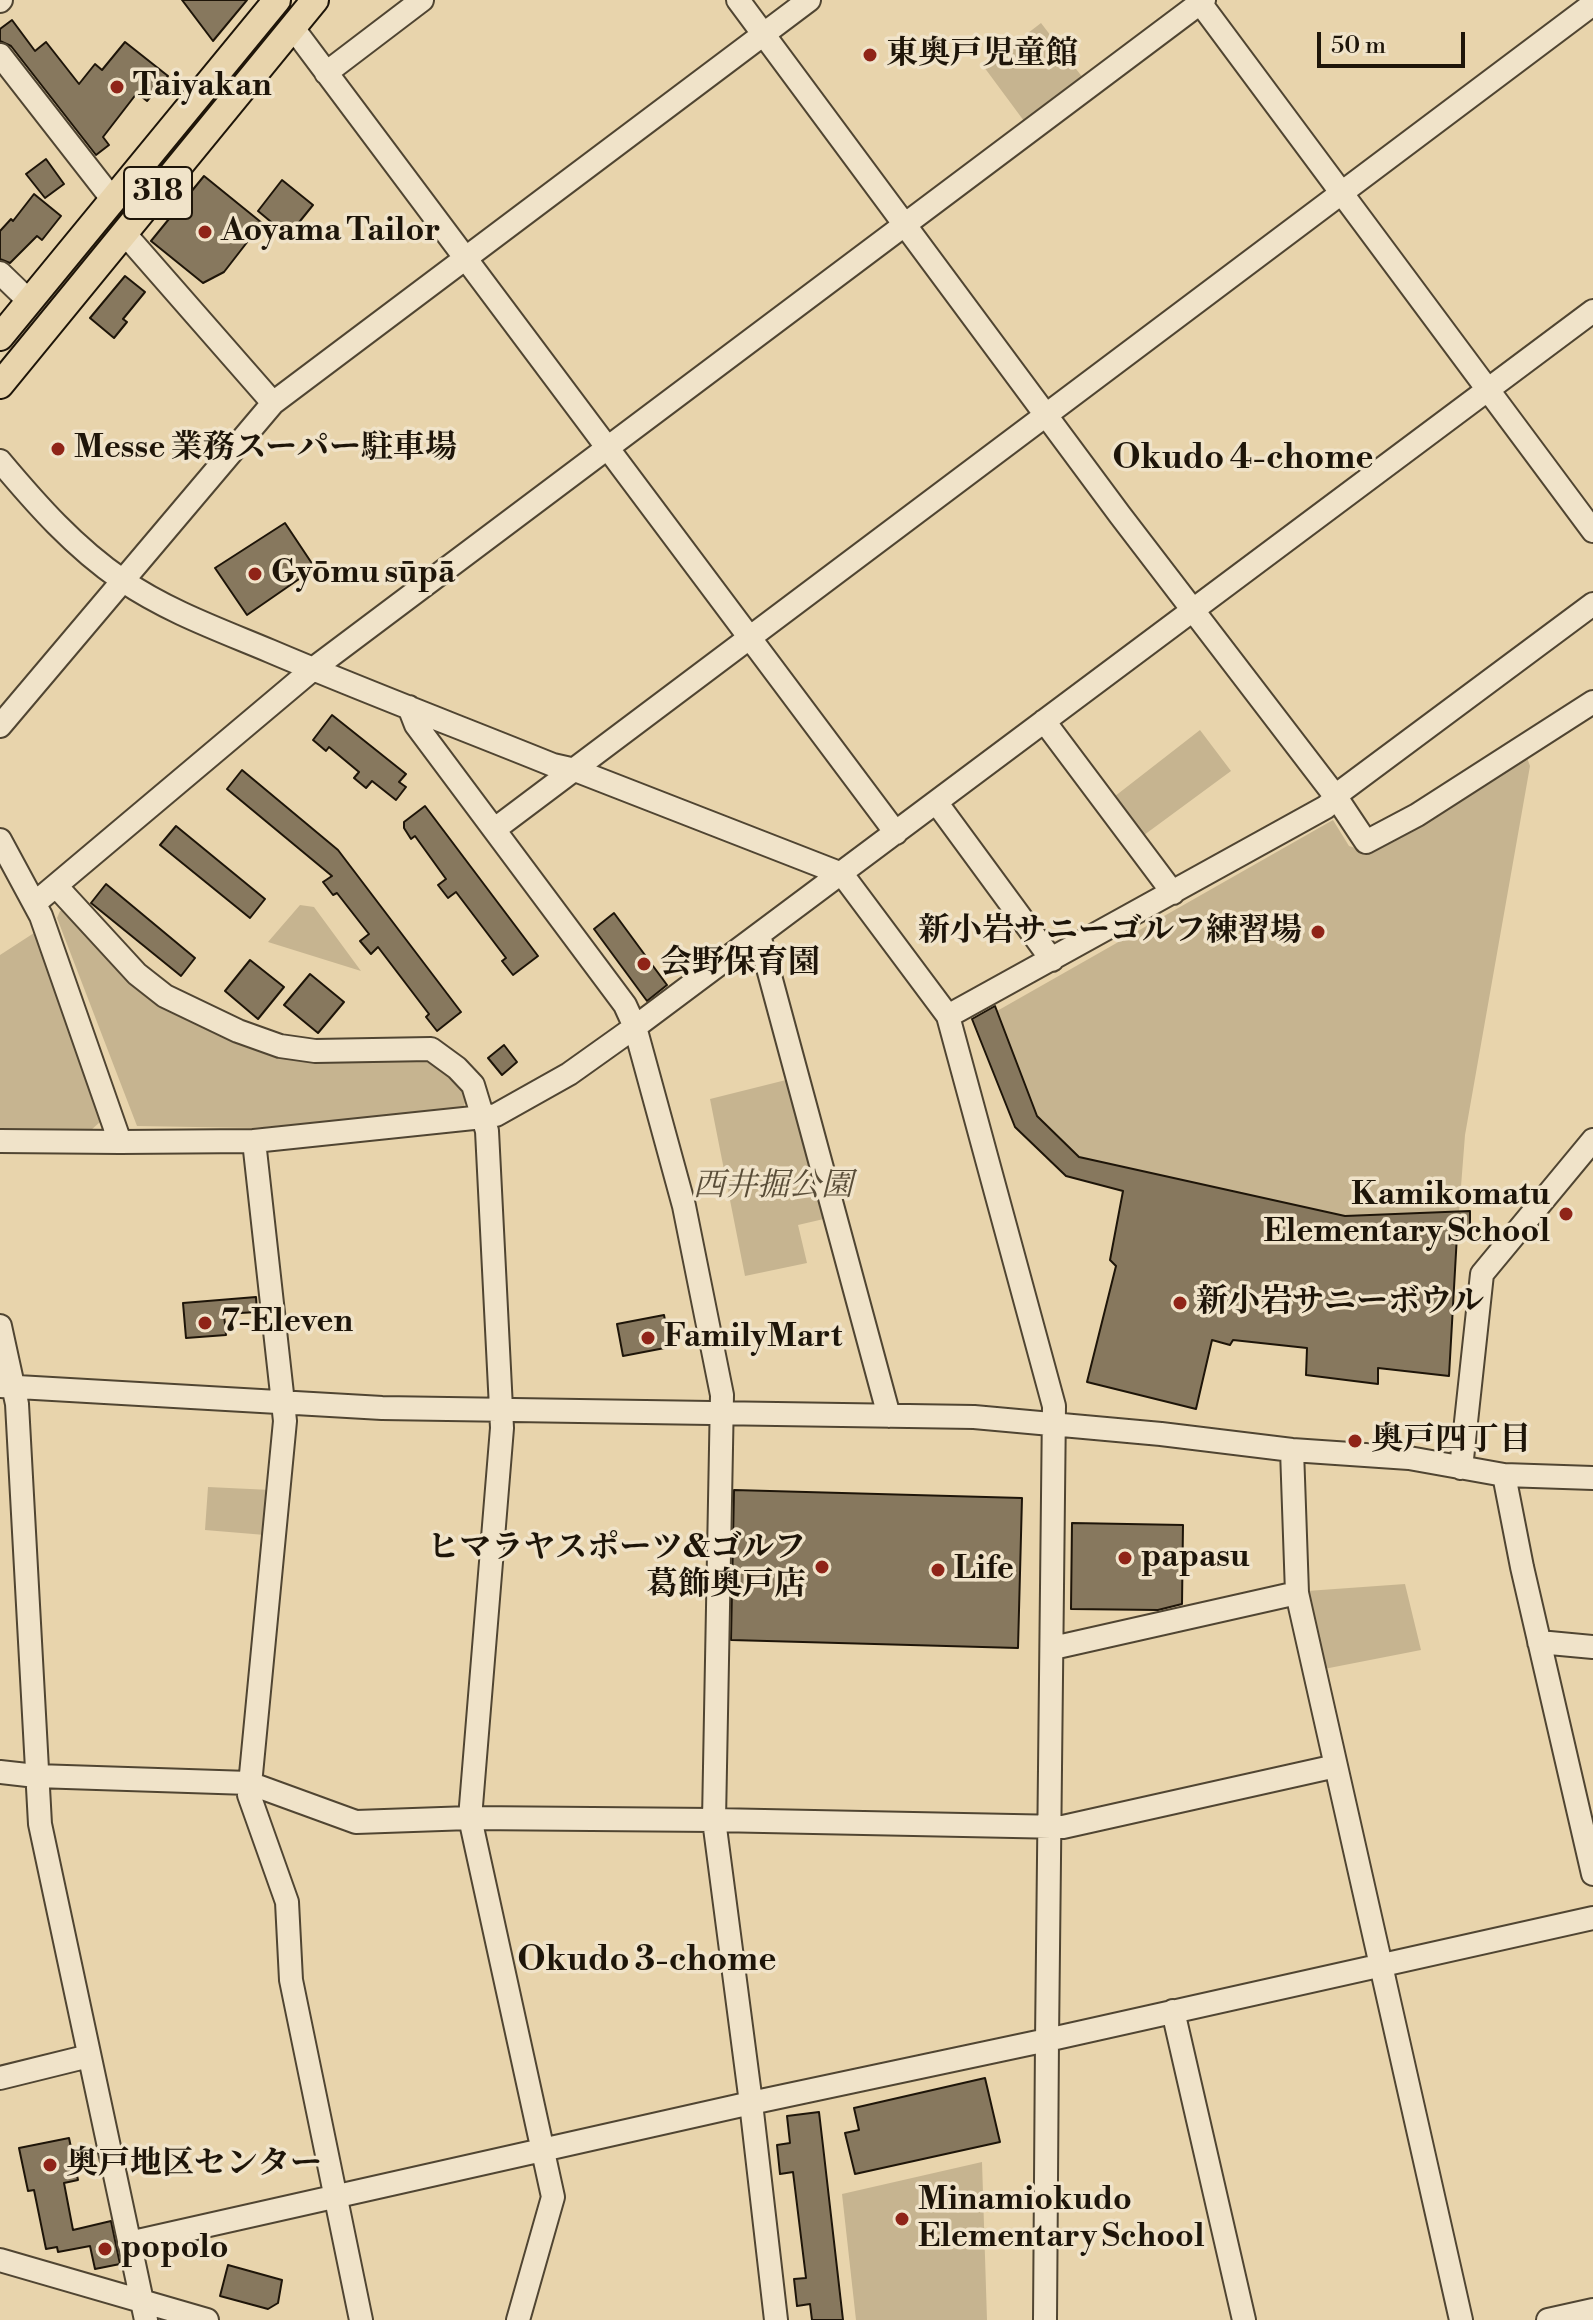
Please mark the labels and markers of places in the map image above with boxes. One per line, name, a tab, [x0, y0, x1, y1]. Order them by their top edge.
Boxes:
place label: 東奥戸児童館	[886, 36, 1078, 74]
marker: 東奥戸児童館	[861, 46, 879, 64]
place label: Taiyakan	[133, 68, 272, 106]
marker: Taiyakan	[108, 78, 126, 96]
place label: Aoyama Tailor	[221, 213, 440, 251]
marker: Aoyama Tailor	[196, 223, 214, 241]
place label: Messe 業務スーパー駐車場	[74, 430, 457, 468]
marker: Messe 業務スーパー駐車場	[49, 440, 67, 458]
place label: Gyōmu sūpā	[271, 555, 455, 593]
marker: Gyōmu sūpā	[246, 565, 264, 583]
place label: 新小岩サニーゴルフ練習場	[918, 913, 1302, 951]
marker: 新小岩サニーゴルフ練習場	[1309, 923, 1327, 941]
place label: 会野保育園	[660, 945, 820, 983]
marker: 会野保育園	[635, 955, 653, 973]
place label: Kamikomatu Elementary School	[1264, 1177, 1550, 1252]
marker: Kamikomatu Elementary School	[1557, 1205, 1575, 1223]
place label: 新小岩サニーボウル	[1196, 1284, 1484, 1322]
marker: 新小岩サニーボウル	[1171, 1294, 1189, 1312]
place label: 7-Eleven	[221, 1304, 353, 1342]
marker: 7-Eleven	[196, 1314, 214, 1332]
place label: FamilyMart	[664, 1319, 842, 1357]
marker: FamilyMart	[639, 1329, 657, 1347]
place label: 奥戸四丁目	[1371, 1422, 1531, 1460]
marker: 奥戸四丁目	[1346, 1432, 1364, 1450]
place label: ヒマラヤスポーツ&ゴルフ 葛飾奥戸店	[427, 1530, 806, 1605]
place label: papasu	[1141, 1539, 1250, 1577]
marker: papasu	[1116, 1549, 1134, 1567]
place label: Life	[954, 1551, 1014, 1589]
marker: ヒマラヤスポーツ&ゴルフ 葛飾奥戸店	[813, 1558, 831, 1576]
marker: Life	[929, 1561, 947, 1579]
place label: 奥戸地区センター	[66, 2146, 322, 2184]
marker: 奥戸地区センター	[41, 2156, 59, 2174]
place label: Minamiokudo Elementary School	[918, 2182, 1204, 2257]
marker: Minamiokudo Elementary School	[893, 2210, 911, 2228]
place label: popolo	[121, 2230, 229, 2268]
marker: popolo	[96, 2240, 114, 2258]

